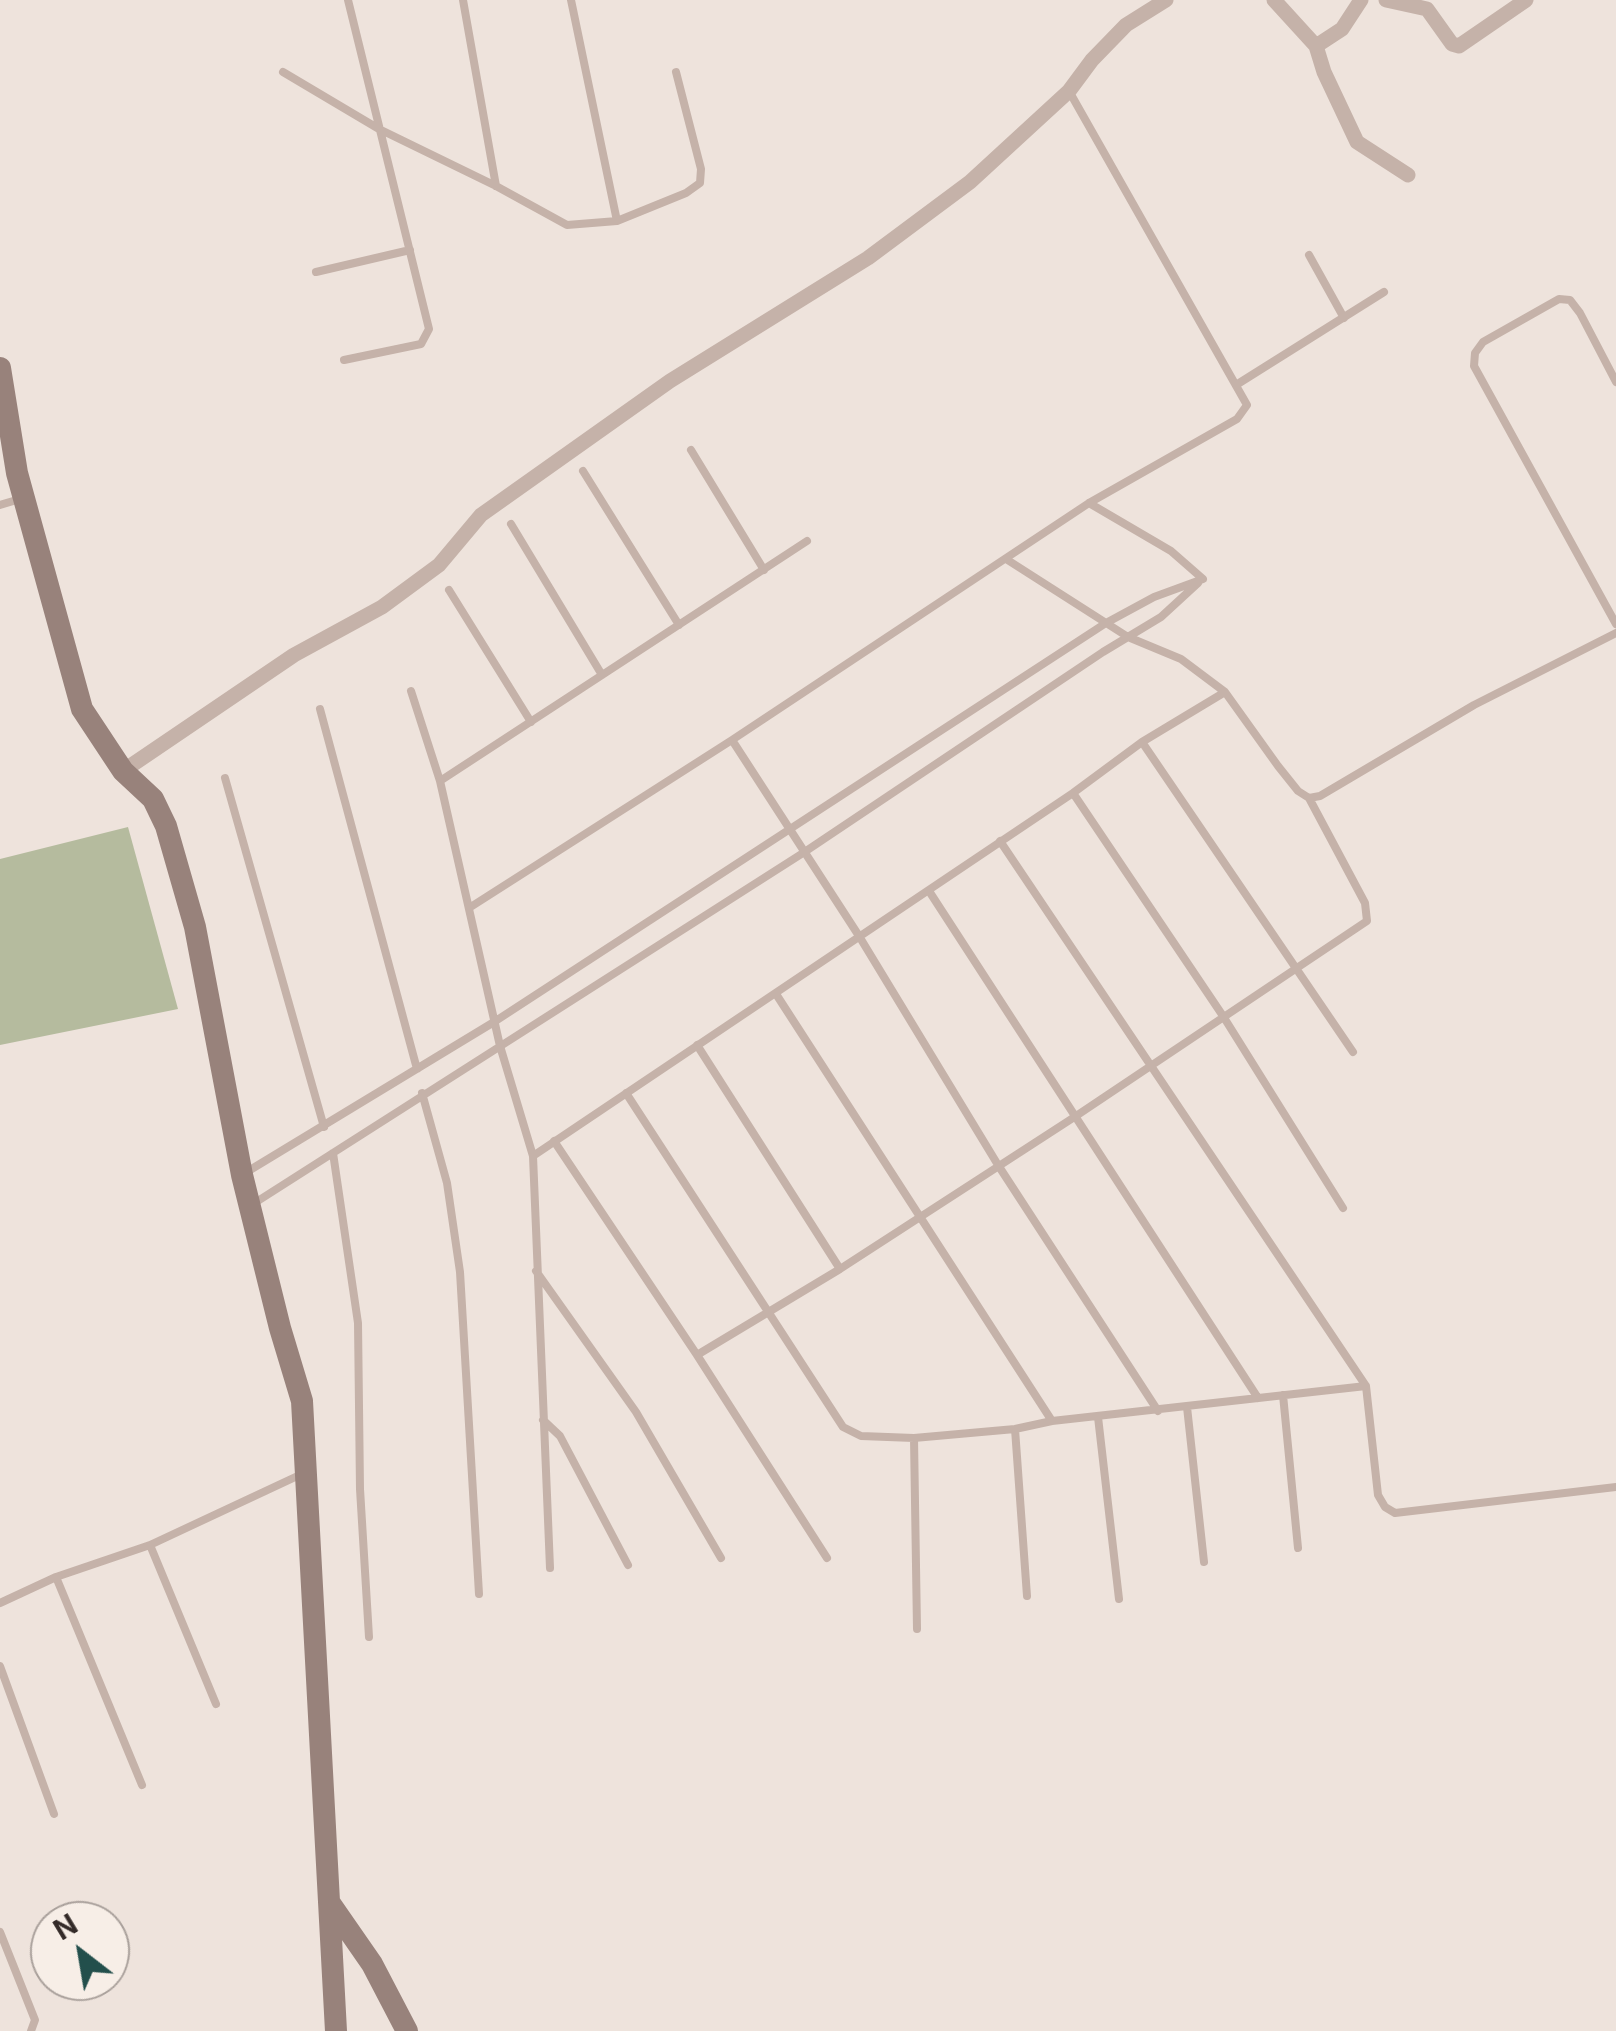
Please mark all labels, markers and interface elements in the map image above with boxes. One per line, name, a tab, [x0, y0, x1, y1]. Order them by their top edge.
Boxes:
north arrow	[30, 1901, 130, 2001]
text: N	[48, 1907, 83, 1947]

